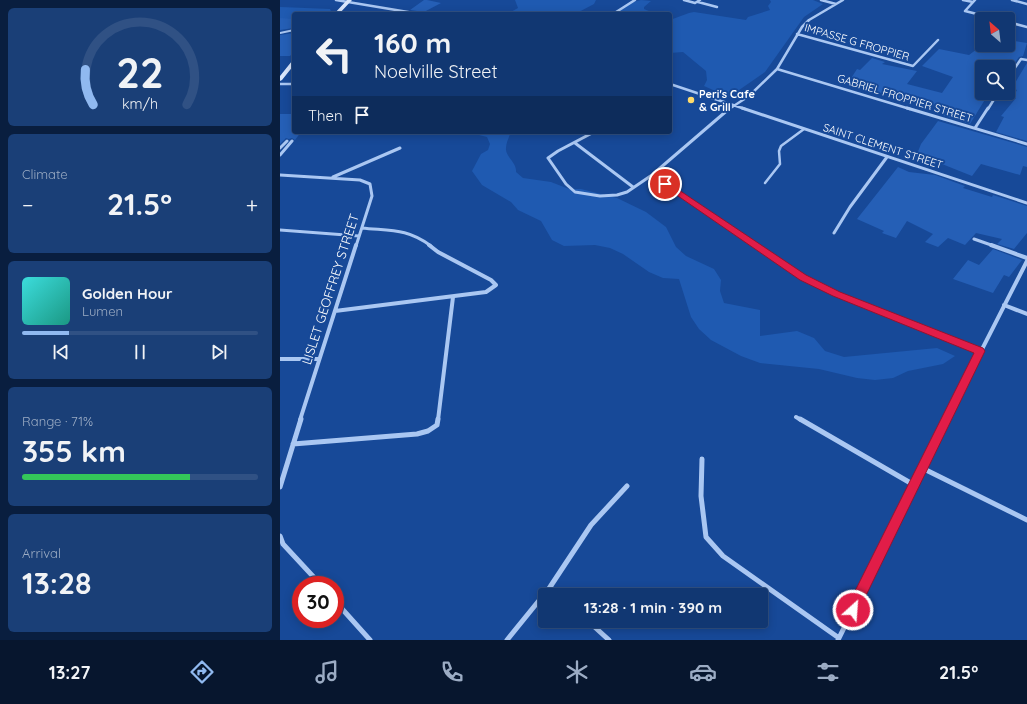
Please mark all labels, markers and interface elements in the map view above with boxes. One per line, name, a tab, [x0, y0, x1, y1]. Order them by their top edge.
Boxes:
north arrow	[975, 12, 1015, 52]
map controls	[975, 12, 1015, 100]
street label: IMPASSE G FROPPIER	[803, 20, 911, 64]
text: 160 m	[374, 25, 451, 60]
icon: left	[308, 28, 360, 80]
text: 22	[116, 46, 164, 98]
text: Noelville Street	[374, 60, 498, 83]
button: search	[975, 60, 1015, 100]
street label: GABRIEL FROPPIER STREET	[836, 71, 975, 125]
place label: Peri's Cafe & Grill	[699, 87, 755, 114]
text: km/h	[122, 95, 158, 113]
marker: Peri's Cafe & Grill	[686, 95, 696, 105]
icon: arrive	[351, 104, 373, 126]
text: Then	[308, 106, 343, 125]
street label: SAINT CLEMENT STREET	[821, 120, 945, 172]
text: Climate	[22, 166, 68, 182]
pin	[648, 167, 682, 201]
icon: arrive	[654, 173, 676, 195]
text: 21.5°	[107, 185, 172, 223]
text: −	[22, 191, 33, 219]
text: +	[246, 191, 258, 219]
street label: LISLET GEOFFREY STREET	[298, 211, 362, 366]
text: Golden Hour	[82, 284, 173, 303]
text: Lumen	[82, 303, 123, 319]
icon: previous	[50, 341, 72, 363]
icon: pause	[129, 341, 151, 363]
icon: next	[208, 341, 230, 363]
text: Range · 71%	[22, 413, 93, 429]
text: 355 km	[22, 432, 126, 470]
text: Arrival	[22, 545, 61, 561]
text: 13:28	[22, 564, 91, 602]
speed limit sign: 30	[292, 576, 344, 628]
position arrow	[832, 589, 874, 631]
text: 13:28 · 1 min · 390 m	[584, 598, 722, 617]
icon: directions	[188, 658, 216, 686]
icon: music	[313, 658, 341, 686]
icon: phone	[438, 658, 466, 686]
icon: climate	[563, 658, 591, 686]
icon: car	[689, 658, 717, 686]
icon: filters	[814, 658, 842, 686]
text: 13:27	[49, 661, 90, 684]
text: 21.5°	[939, 661, 978, 684]

